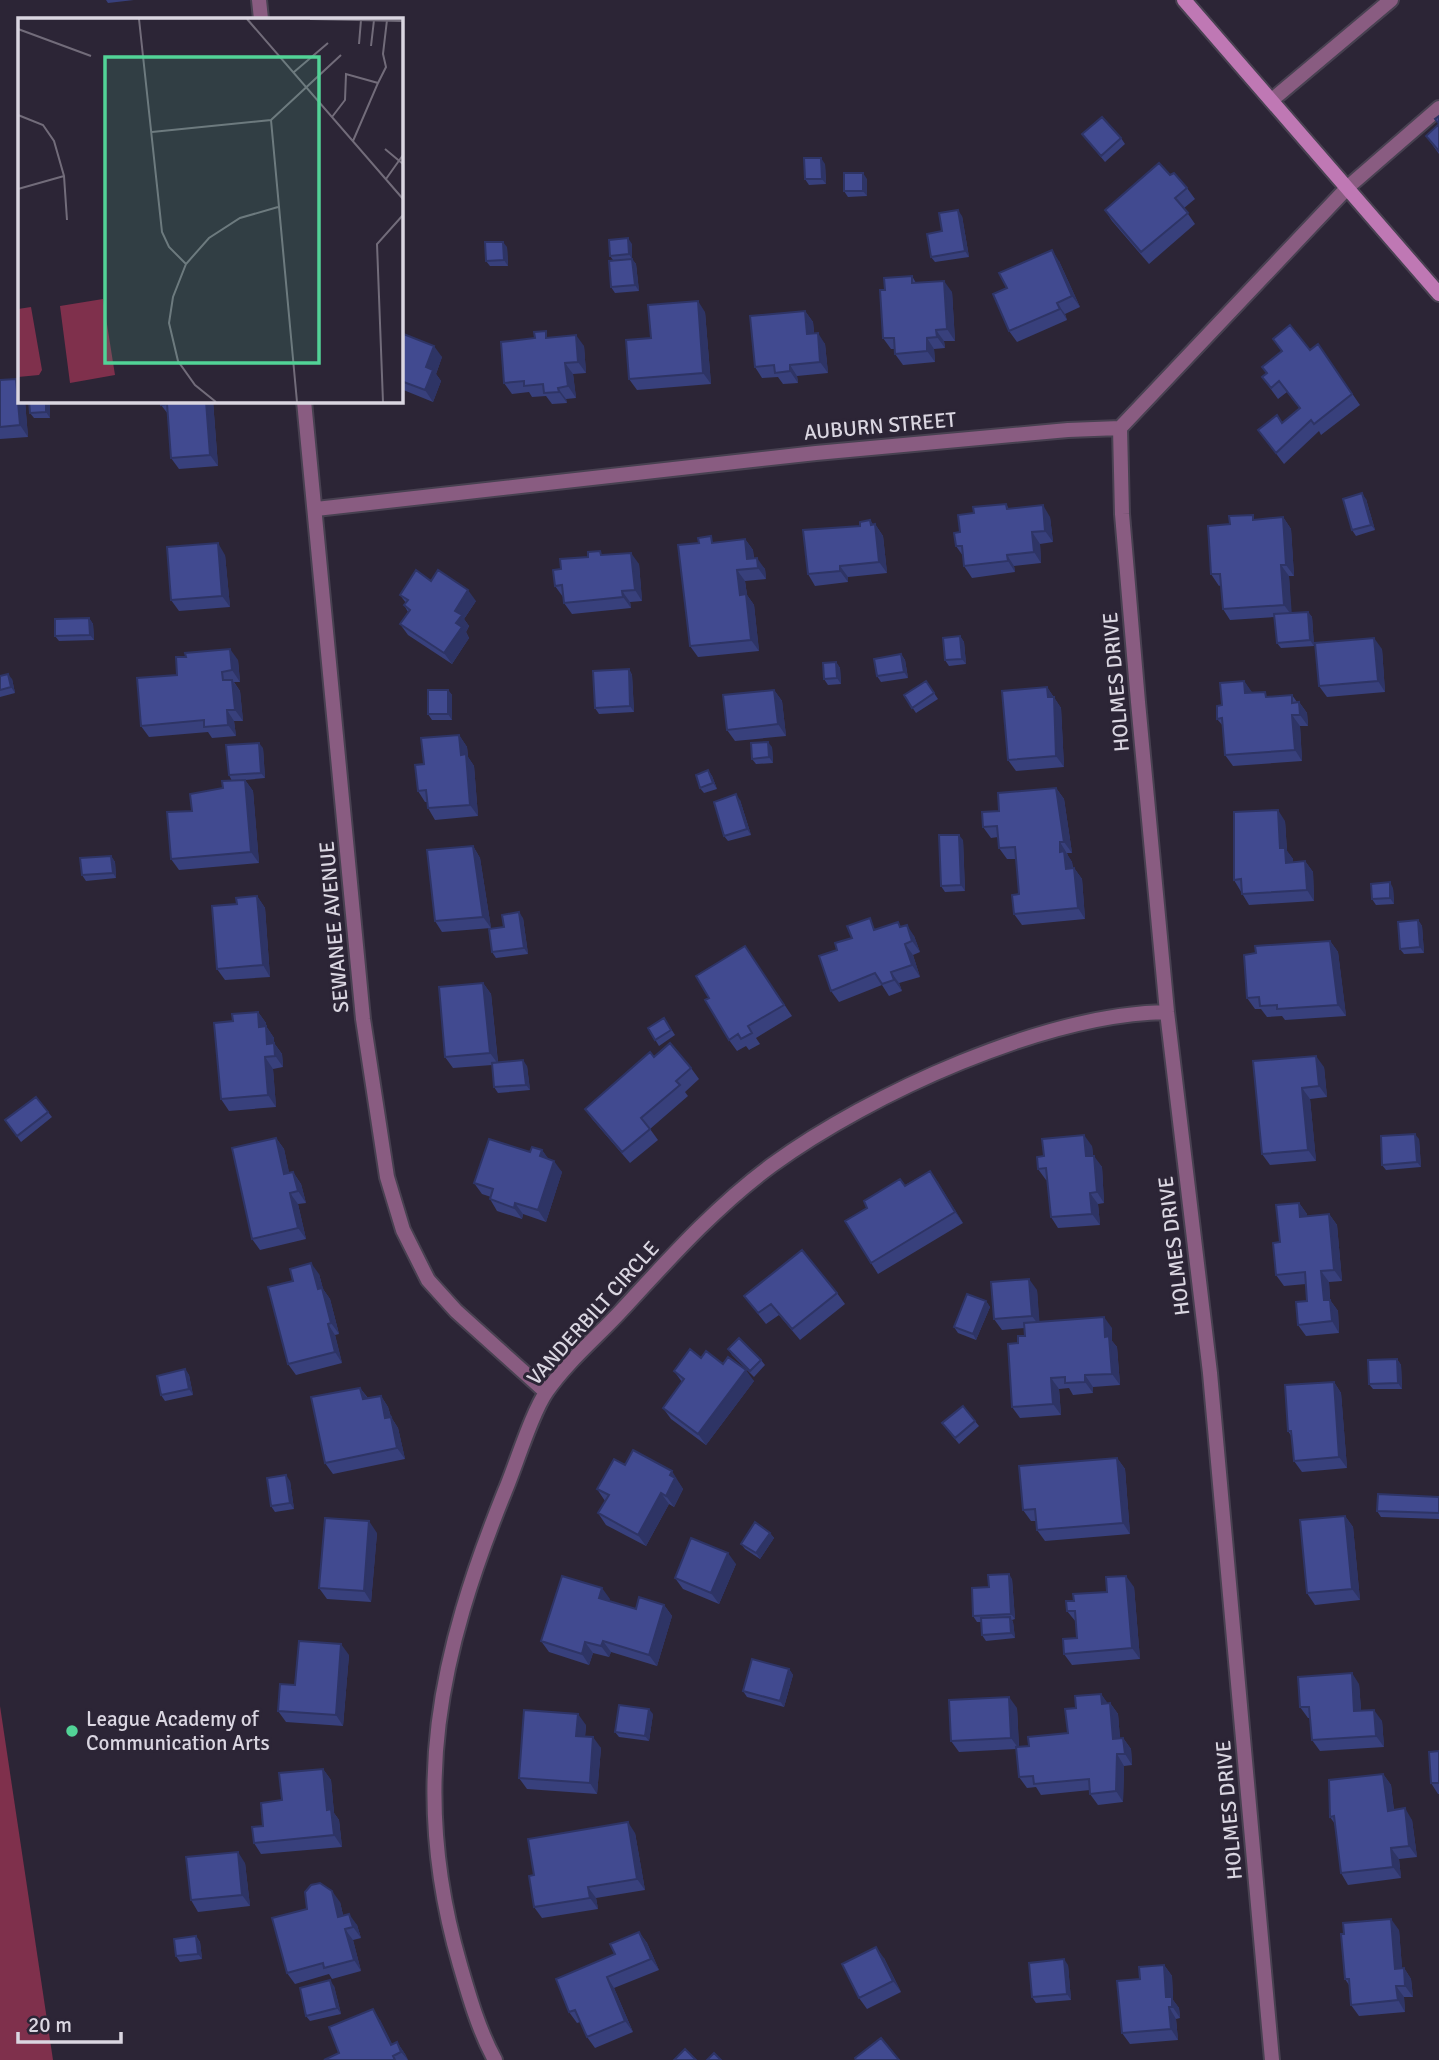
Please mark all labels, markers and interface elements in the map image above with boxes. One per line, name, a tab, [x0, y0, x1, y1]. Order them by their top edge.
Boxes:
inset map	[18, 18, 402, 402]
street label: AUBURN STREET	[803, 406, 958, 446]
street label: HOLMES DRIVE	[1097, 611, 1135, 753]
street label: SEWANEE AVENUE	[314, 840, 354, 1014]
street label: HOLMES DRIVE	[1153, 1175, 1195, 1317]
street label: VANDERBILT CIRCLE	[521, 1236, 665, 1390]
place label: League Academy of Communication Arts	[86, 1706, 270, 1756]
marker: League Academy of Communication Arts	[64, 1723, 80, 1739]
street label: HOLMES DRIVE	[1210, 1739, 1248, 1881]
scale bar	[18, 2000, 121, 2044]
text: 20 m	[28, 2012, 72, 2038]

